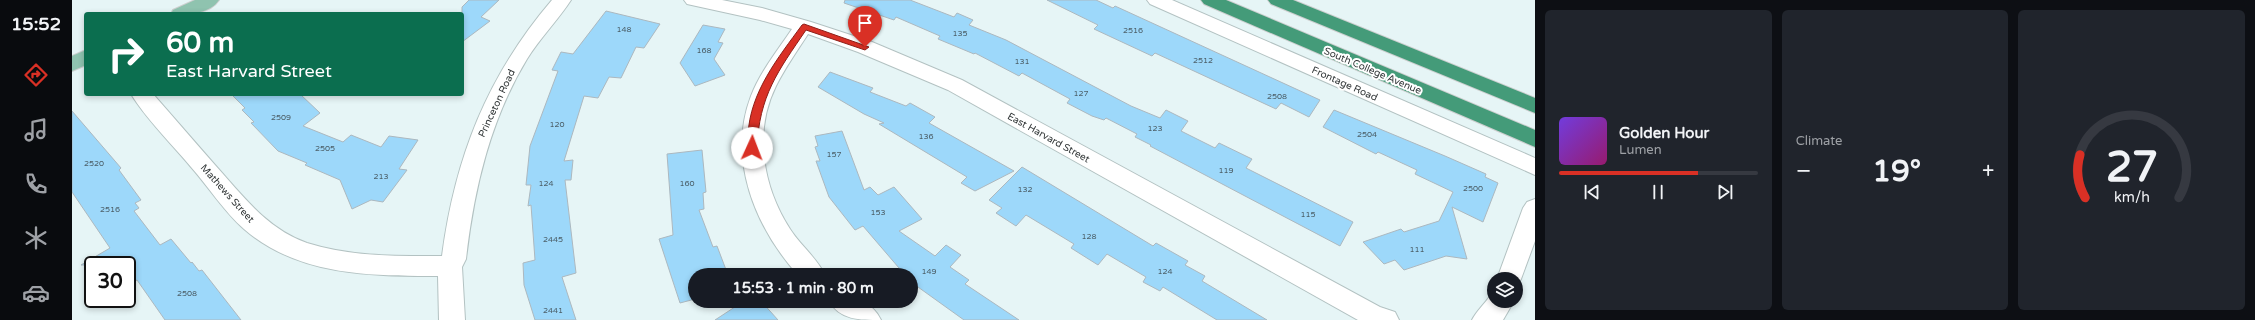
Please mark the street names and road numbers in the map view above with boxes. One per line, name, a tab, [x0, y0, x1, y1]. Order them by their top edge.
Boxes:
street label: South College Avenue	[1322, 45, 1423, 97]
street label: Frontage Road	[1310, 64, 1379, 104]
street label: Princeton Road	[476, 68, 518, 139]
street label: East Harvard Street	[1005, 110, 1092, 166]
street label: Mathews Street	[198, 162, 257, 226]

